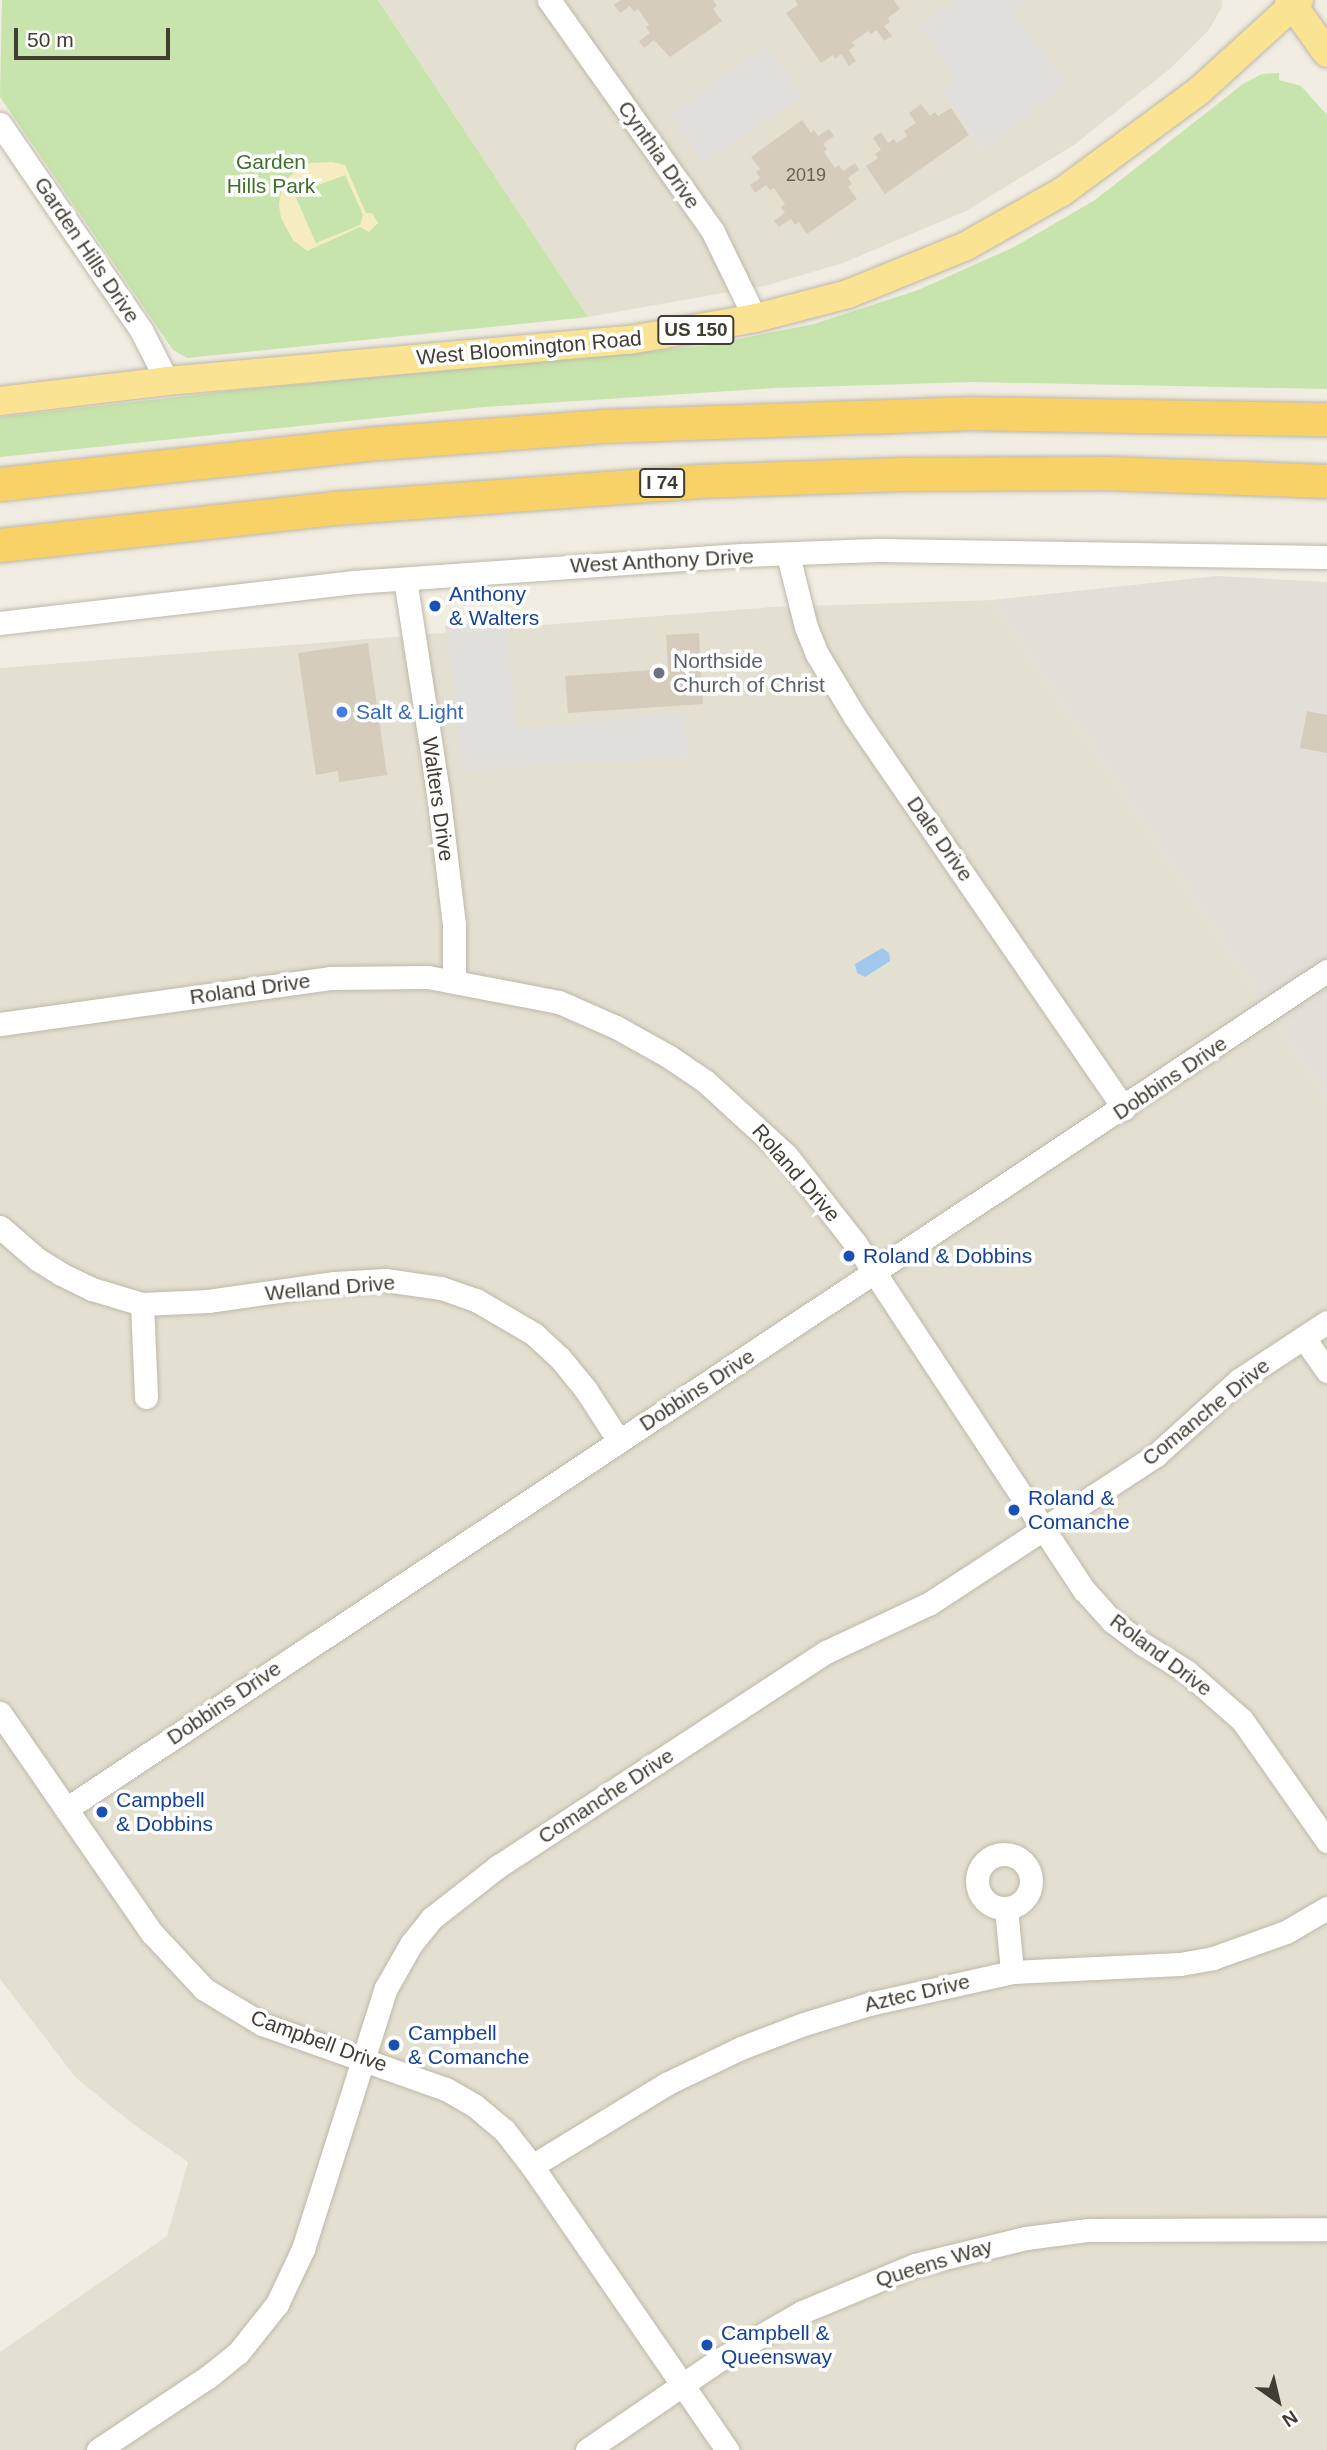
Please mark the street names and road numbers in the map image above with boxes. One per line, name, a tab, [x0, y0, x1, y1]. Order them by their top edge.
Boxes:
street label: Cynthia Drive	[613, 96, 705, 214]
street label: Garden Hills Drive	[29, 172, 145, 328]
road number: US 150	[656, 314, 736, 346]
street label: West Bloomington Road	[415, 326, 643, 370]
road number: I 74	[638, 468, 686, 498]
street label: West Anthony Drive	[569, 544, 755, 578]
street label: Walters Drive	[417, 735, 459, 863]
street label: Dale Drive	[902, 792, 978, 886]
street label: Roland Drive	[188, 968, 312, 1010]
street label: Dobbins Drive	[1108, 1031, 1232, 1125]
street label: Roland Drive	[747, 1119, 845, 1227]
street label: Welland Drive	[264, 1270, 396, 1306]
street label: Dobbins Drive	[635, 1344, 759, 1436]
street label: Comanche Drive	[1137, 1353, 1275, 1471]
street label: Roland Drive	[1105, 1608, 1217, 1702]
street label: Dobbins Drive	[162, 1656, 286, 1750]
street label: Comanche Drive	[534, 1743, 678, 1849]
street label: Aztec Drive	[862, 1969, 972, 2017]
street label: Campbell Drive	[247, 2005, 391, 2077]
street label: Queens Way	[873, 2233, 995, 2293]

